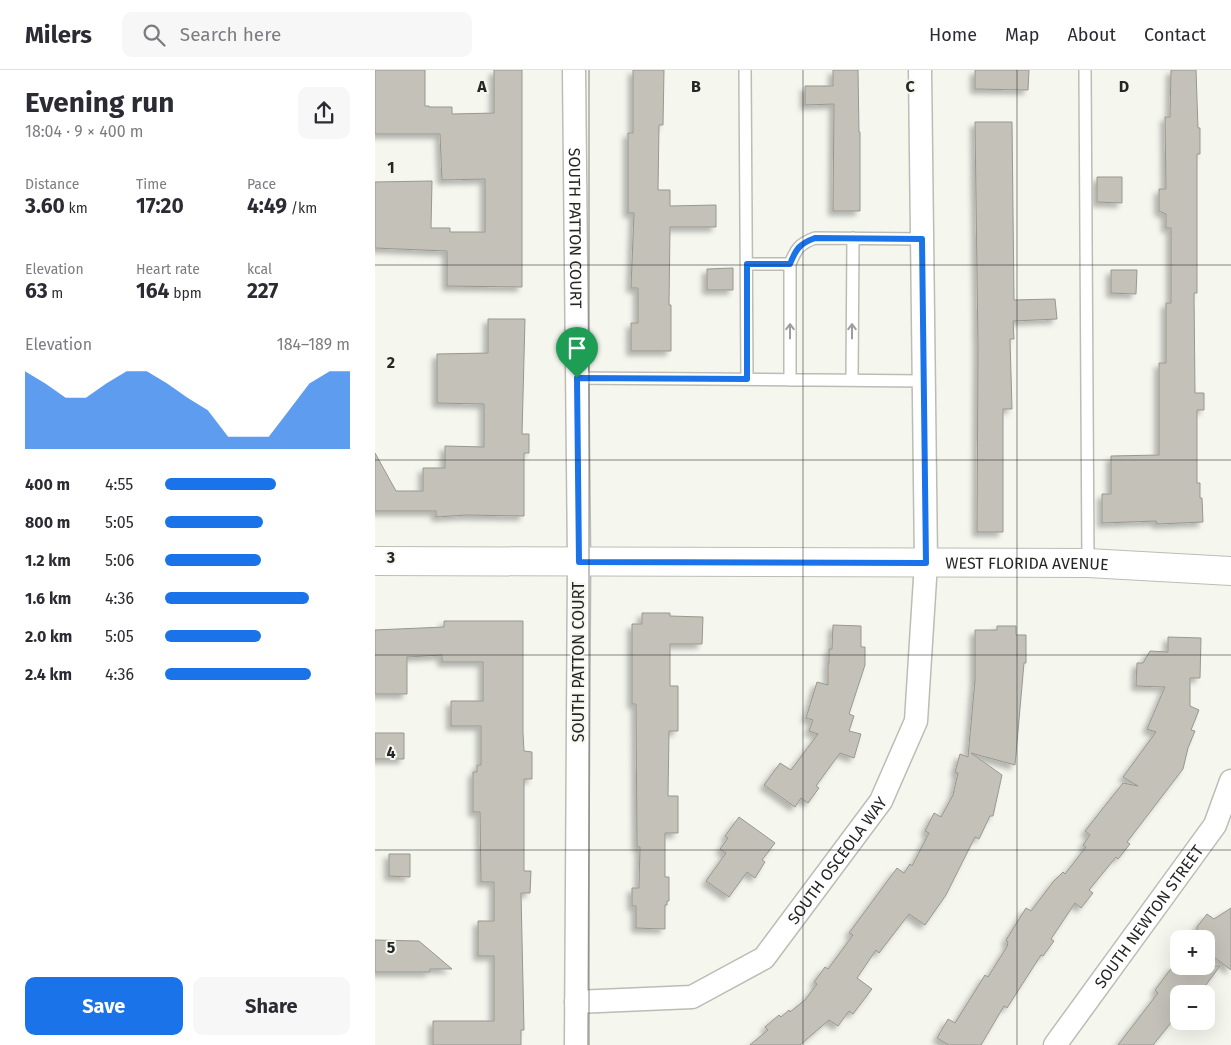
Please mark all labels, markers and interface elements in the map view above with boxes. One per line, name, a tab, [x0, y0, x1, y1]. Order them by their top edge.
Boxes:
search box	[122, 12, 472, 57]
text: Milers	[25, 21, 92, 49]
icon: search	[140, 21, 168, 49]
text: Search here	[180, 23, 281, 46]
text: Home	[929, 24, 977, 46]
text: Map	[1005, 24, 1039, 46]
text: About	[1067, 24, 1116, 46]
text: Contact	[1144, 24, 1206, 46]
text: A	[476, 77, 487, 96]
text: B	[691, 77, 701, 96]
text: C	[905, 77, 915, 96]
text: D	[1119, 77, 1129, 96]
text: Evening run	[25, 86, 174, 119]
button: share	[298, 87, 350, 139]
text: 18:04 · 9 × 400 m	[25, 122, 144, 141]
street label: SOUTH PATTON COURT	[565, 148, 586, 309]
text: 1	[387, 158, 395, 177]
text: Distance	[25, 176, 79, 193]
text: Time	[136, 176, 167, 193]
text: Pace	[247, 176, 276, 193]
text: 3.60	[25, 193, 65, 219]
text: 17:20	[136, 193, 184, 219]
text: 4:49	[247, 193, 287, 219]
text: km	[65, 200, 88, 217]
text: /km	[287, 200, 317, 217]
text: Elevation	[25, 261, 84, 278]
text: Heart rate	[136, 261, 200, 278]
text: kcal	[247, 261, 272, 278]
text: 63	[25, 278, 48, 304]
text: 164	[136, 278, 169, 304]
text: 227	[247, 278, 278, 304]
text: m	[48, 285, 63, 302]
text: bpm	[169, 285, 202, 302]
one-way arrow	[785, 323, 795, 340]
one-way arrow	[847, 323, 857, 340]
pin	[556, 327, 598, 378]
icon: arrive	[563, 334, 591, 362]
text: Elevation	[25, 335, 92, 354]
text: 184–189 m	[277, 335, 350, 354]
text: 2	[387, 353, 395, 372]
text: 400 m	[25, 475, 70, 494]
text: 4:55	[105, 475, 133, 494]
text: 800 m	[25, 513, 70, 532]
text: 5:05	[105, 513, 134, 532]
text: 3	[386, 548, 395, 567]
text: 1.2 km	[25, 551, 71, 570]
text: 5:06	[105, 551, 134, 570]
street label: WEST FLORIDA AVENUE	[945, 553, 1109, 574]
street label: SOUTH PATTON COURT	[569, 581, 588, 742]
text: 1.6 km	[25, 589, 71, 608]
text: 4:36	[105, 589, 134, 608]
text: 2.0 km	[25, 627, 72, 646]
text: 5:05	[105, 627, 134, 646]
text: 2.4 km	[25, 665, 72, 684]
text: 4:36	[105, 665, 134, 684]
text: 4	[386, 743, 396, 762]
street label: SOUTH OSCEOLA WAY	[783, 793, 891, 928]
street label: SOUTH NEWTON STREET	[1090, 841, 1207, 992]
map controls	[1170, 930, 1215, 1030]
button: +	[1170, 930, 1215, 975]
text: 5	[387, 938, 396, 957]
button: Save	[25, 977, 183, 1035]
button: Share	[193, 977, 350, 1035]
button: −	[1170, 985, 1215, 1030]

